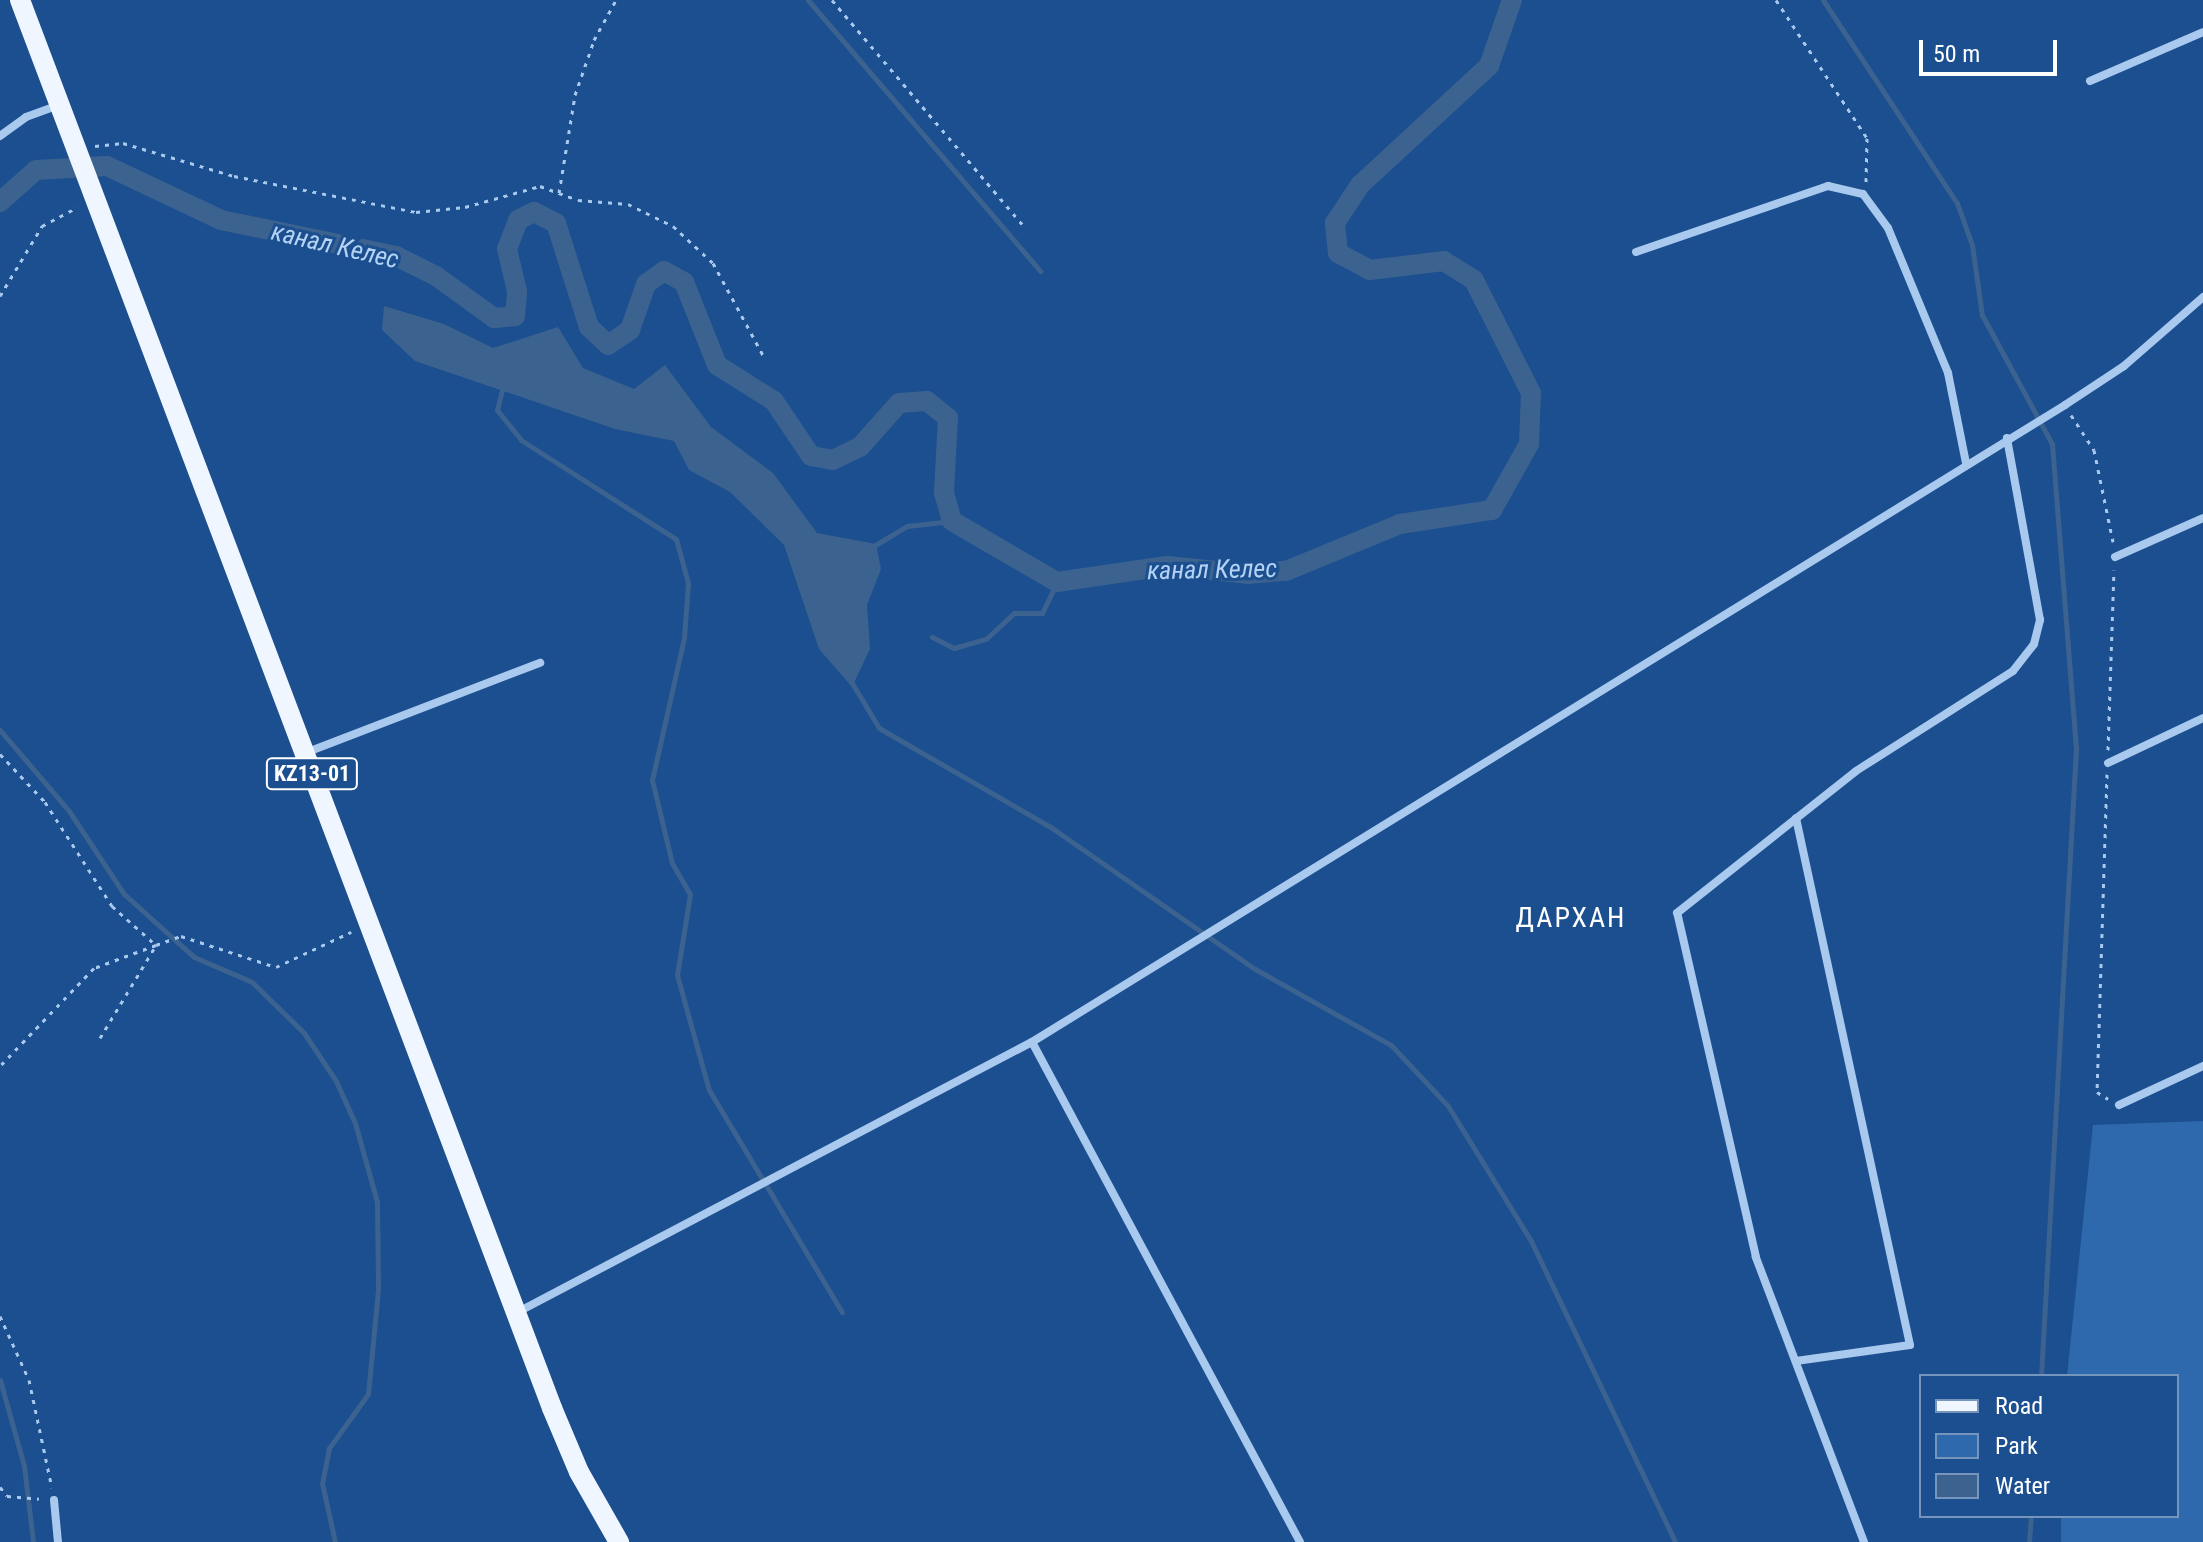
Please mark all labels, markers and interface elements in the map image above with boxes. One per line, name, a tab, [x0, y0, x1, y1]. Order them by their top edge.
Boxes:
scale bar	[1923, 24, 2061, 74]
text: 50 m	[1933, 40, 1980, 68]
water label: канал Келес	[268, 216, 402, 276]
water label: канал Келес	[1147, 553, 1277, 587]
road number: KZ13-01	[264, 756, 360, 792]
district label: ДАРХАН	[1516, 901, 1626, 935]
legend	[1919, 1374, 2179, 1518]
text: Road	[1995, 1392, 2043, 1420]
text: Park	[1995, 1432, 2038, 1460]
text: Water	[1995, 1472, 2050, 1500]

